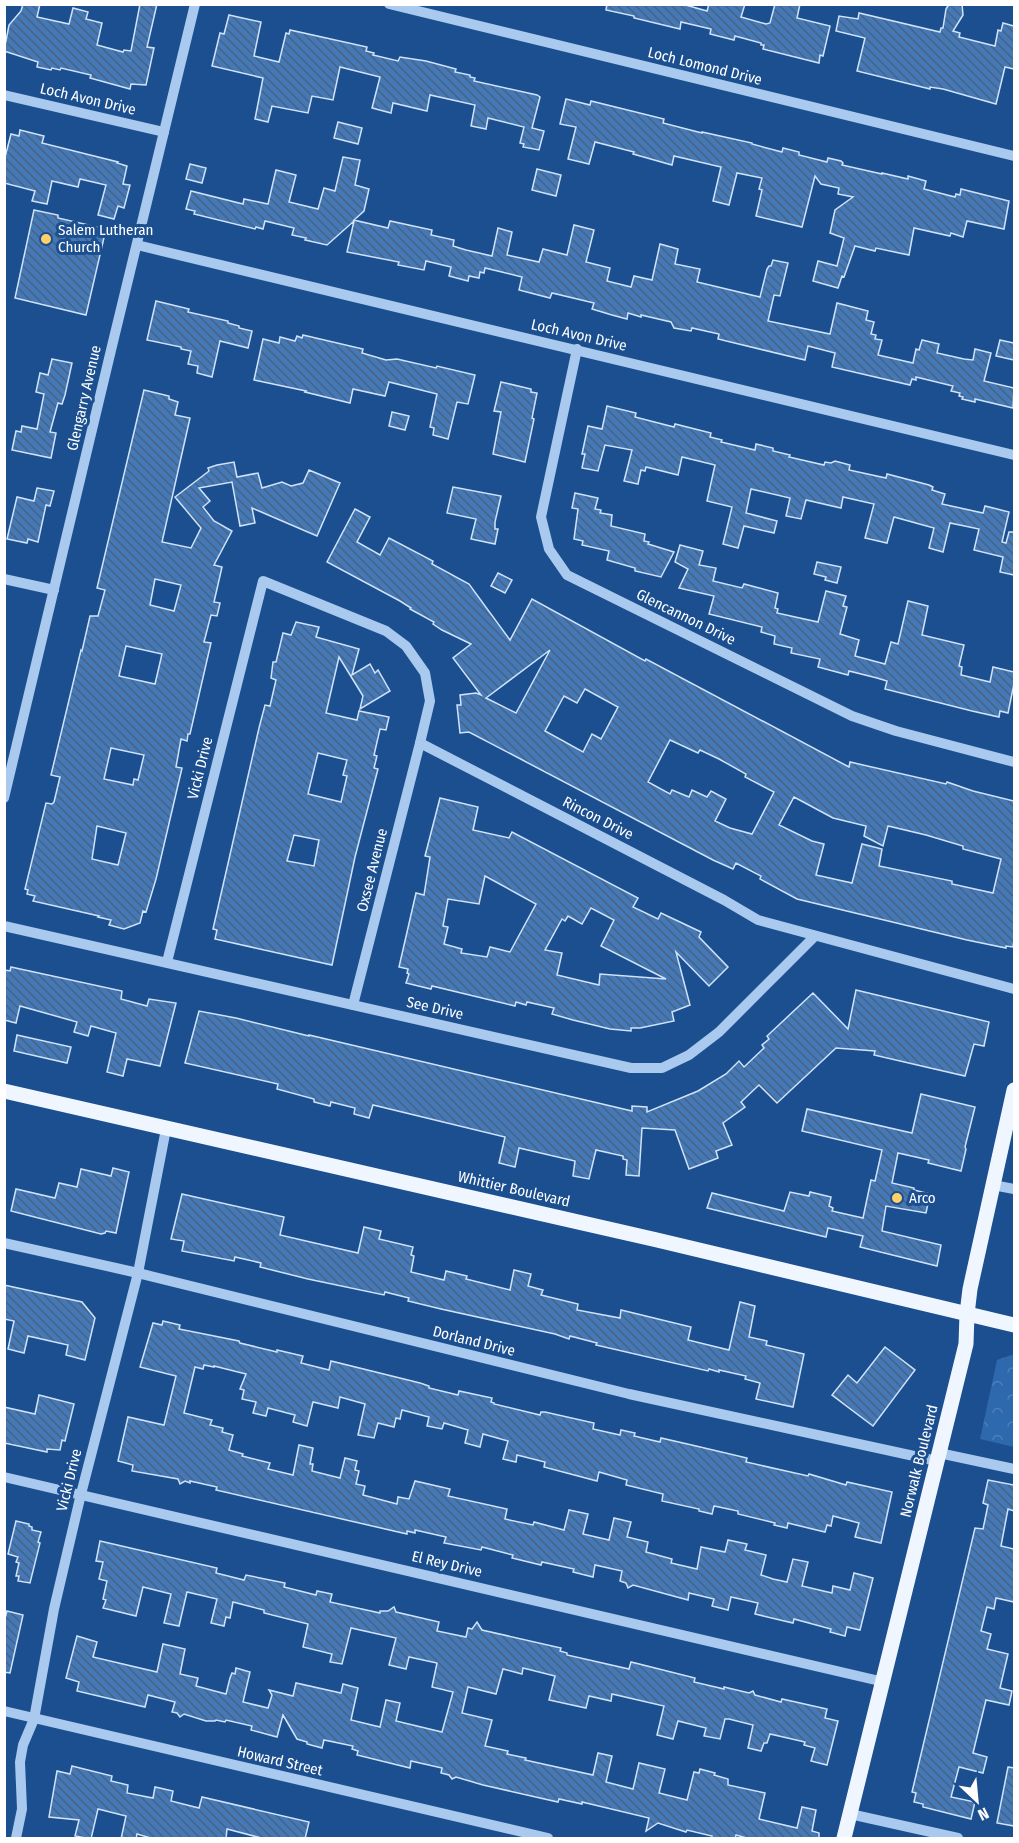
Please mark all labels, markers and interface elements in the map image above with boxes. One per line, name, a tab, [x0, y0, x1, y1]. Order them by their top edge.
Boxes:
street label: Loch Lomond Drive	[646, 43, 764, 89]
street label: Loch Avon Drive	[38, 79, 138, 119]
place label: Salem Lutheran Church	[58, 221, 154, 256]
marker: Salem Lutheran Church	[39, 232, 53, 246]
street label: Loch Avon Drive	[529, 315, 629, 355]
street label: Glengarry Avenue	[63, 344, 105, 452]
street label: Glencannon Drive	[633, 585, 739, 649]
street label: Vicki Drive	[184, 735, 216, 801]
street label: Rincon Drive	[560, 792, 636, 844]
street label: Oxsee Avenue	[353, 826, 391, 914]
street label: See Drive	[405, 993, 465, 1023]
street label: Whittier Boulevard	[456, 1167, 572, 1211]
place label: Arco	[909, 1189, 936, 1207]
marker: Arco	[890, 1191, 904, 1205]
street label: Dorland Drive	[431, 1322, 517, 1360]
street label: Norwalk Boulevard	[896, 1403, 942, 1519]
street label: Vicki Drive	[53, 1447, 85, 1513]
street label: El Rey Drive	[410, 1547, 484, 1581]
street label: Howard Street	[235, 1742, 325, 1780]
north arrow	[947, 1771, 1007, 1831]
text: N	[975, 1803, 992, 1825]

